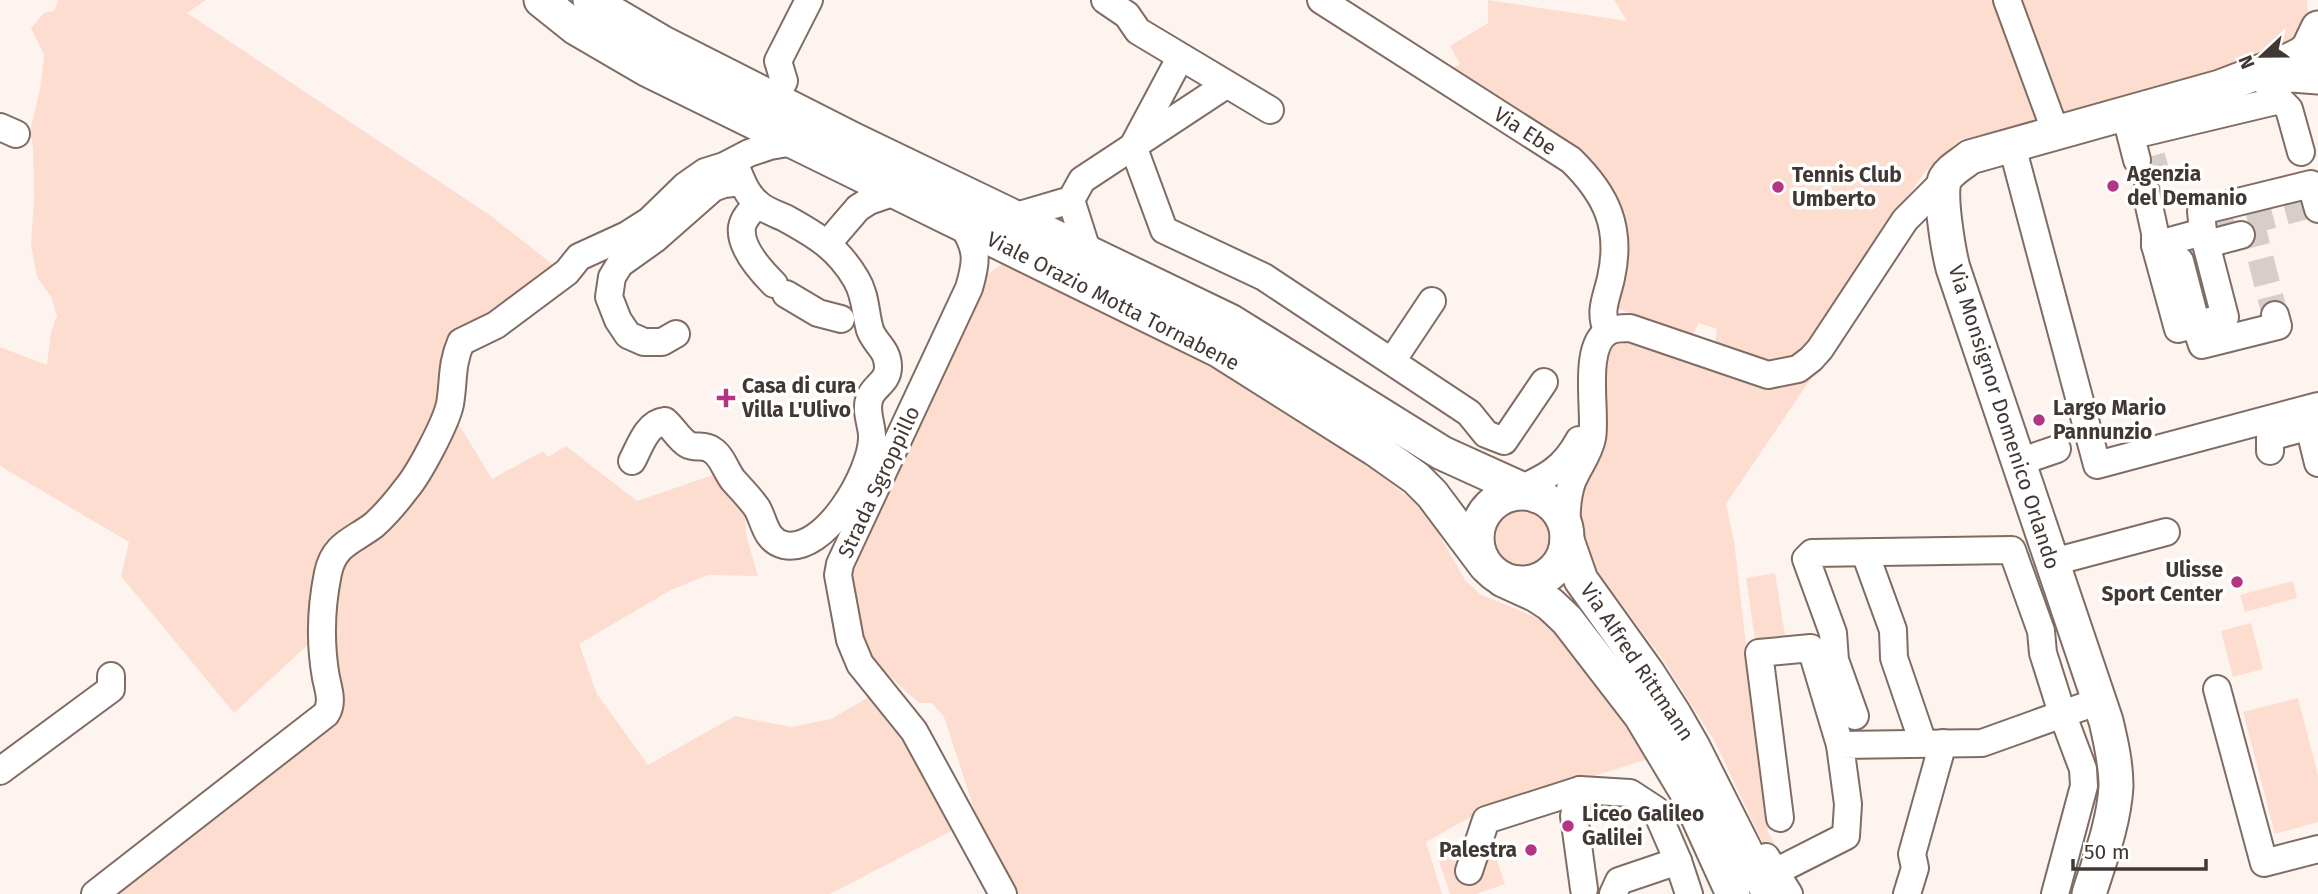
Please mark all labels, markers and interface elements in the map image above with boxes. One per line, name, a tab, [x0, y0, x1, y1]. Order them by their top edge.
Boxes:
north arrow	[2227, 21, 2297, 91]
text: N	[2234, 52, 2260, 72]
street label: Via Ebe	[1489, 101, 1561, 161]
place label: Agenzia del Demanio	[2126, 161, 2247, 211]
place label: Tennis Club Umberto	[1792, 162, 1902, 212]
marker: Agenzia del Demanio	[2105, 178, 2121, 194]
marker: Tennis Club Umberto	[1770, 179, 1786, 195]
street label: Viale Orazio Motta Tornabene	[982, 226, 1244, 376]
street label: Via Monsignor Domenico Orlando	[1942, 262, 2066, 572]
place label: Casa di cura Villa L'Ulivo	[741, 373, 856, 423]
marker: Casa di cura Villa L'Ulivo	[716, 388, 736, 408]
place label: Largo Mario Pannunzio	[2053, 395, 2166, 445]
street label: Strada Sgroppillo	[832, 402, 926, 562]
marker: Largo Mario Pannunzio	[2031, 412, 2047, 428]
place label: Ulisse Sport Center	[2102, 557, 2224, 607]
marker: Ulisse Sport Center	[2229, 574, 2245, 590]
street label: Via Alfred Rittmann	[1575, 578, 1699, 746]
place label: Liceo Galileo Galilei	[1582, 801, 1704, 851]
marker: Liceo Galileo Galilei	[1560, 818, 1576, 834]
scale bar	[2073, 828, 2206, 872]
place label: Palestra	[1439, 837, 1517, 863]
text: 50 m	[2084, 839, 2130, 865]
marker: Palestra	[1523, 842, 1539, 858]

